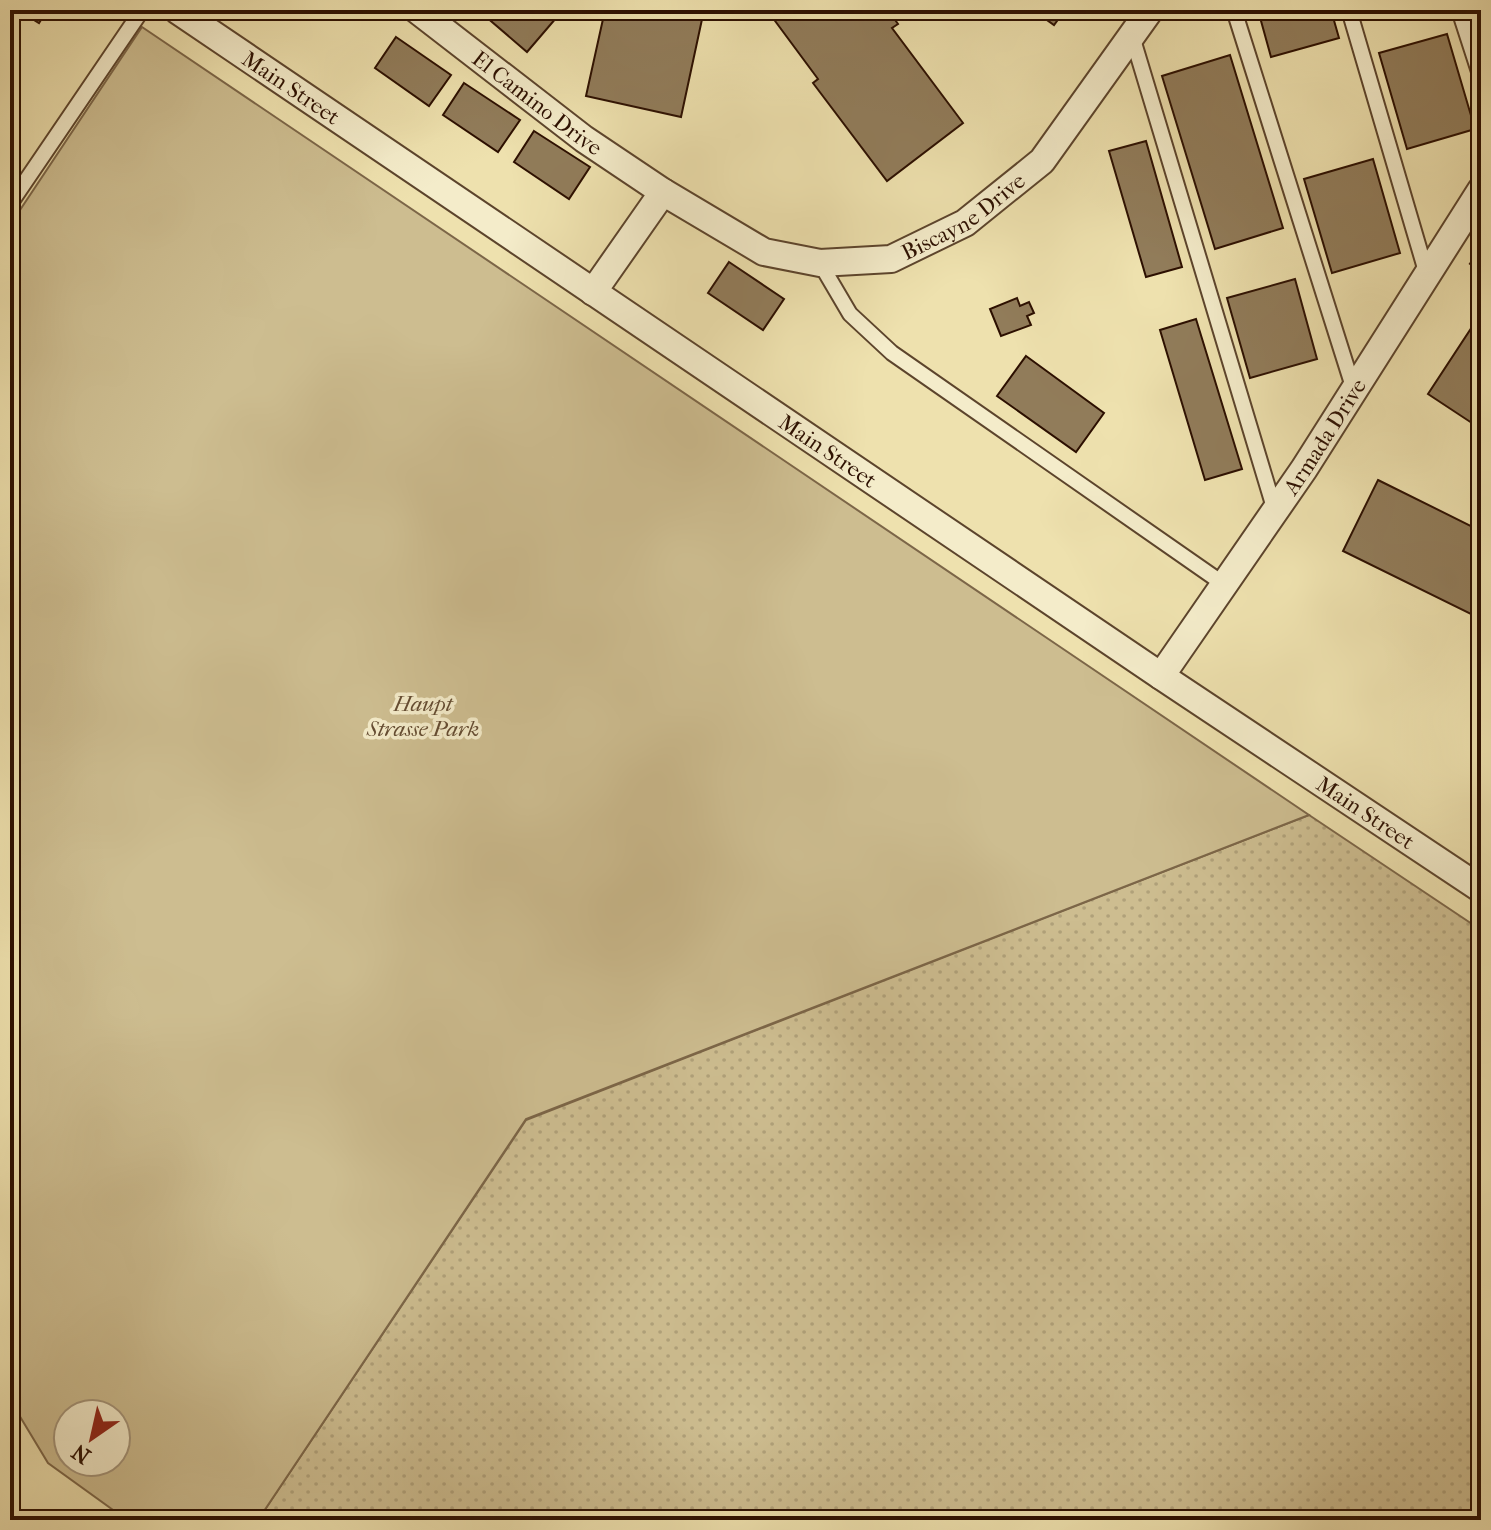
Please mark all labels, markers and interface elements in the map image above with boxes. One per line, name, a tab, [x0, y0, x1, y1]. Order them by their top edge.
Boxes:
street label: Main Street	[237, 46, 345, 131]
street label: El Camino Drive	[467, 46, 607, 161]
street label: Biscayne Drive	[898, 168, 1031, 266]
street label: Armada Drive	[1278, 374, 1372, 501]
street label: Main Street	[774, 409, 881, 494]
park label: Haupt Strasse Park	[366, 691, 479, 742]
street label: Main Street	[1311, 771, 1419, 855]
north arrow	[52, 1398, 132, 1478]
text: N	[67, 1438, 96, 1469]

